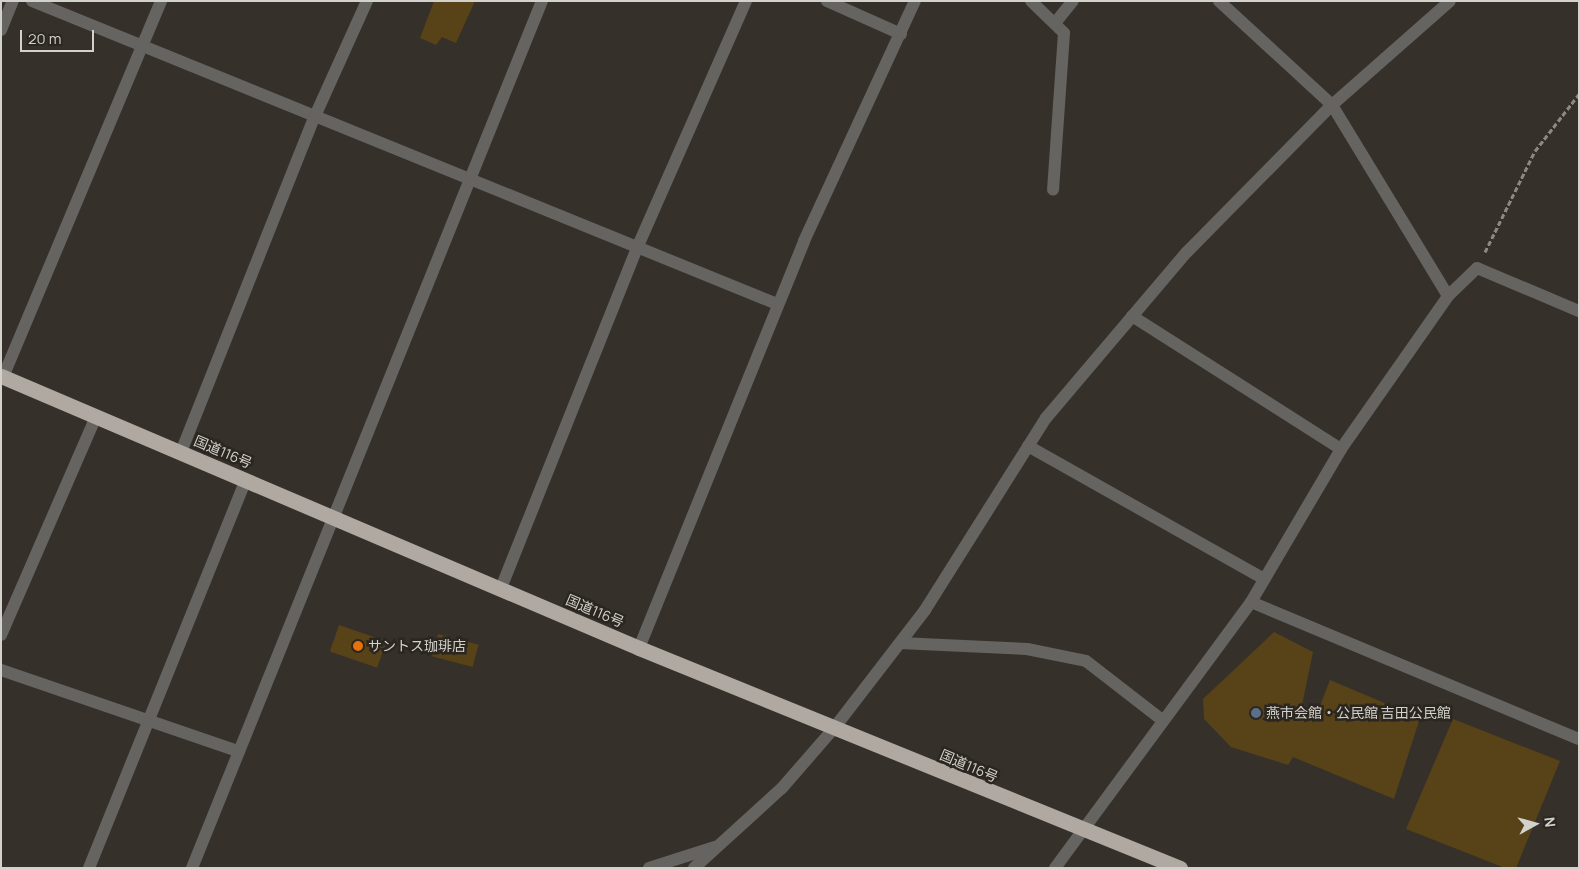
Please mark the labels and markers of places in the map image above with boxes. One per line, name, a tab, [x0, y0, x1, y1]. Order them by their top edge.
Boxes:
place label: サントス珈琲店	[368, 638, 466, 654]
marker: サントス珈琲店	[352, 640, 364, 652]
place label: 燕市会館・公民館 吉田公民館	[1266, 705, 1451, 721]
marker: 燕市会館・公民館 吉田公民館	[1250, 707, 1262, 719]

